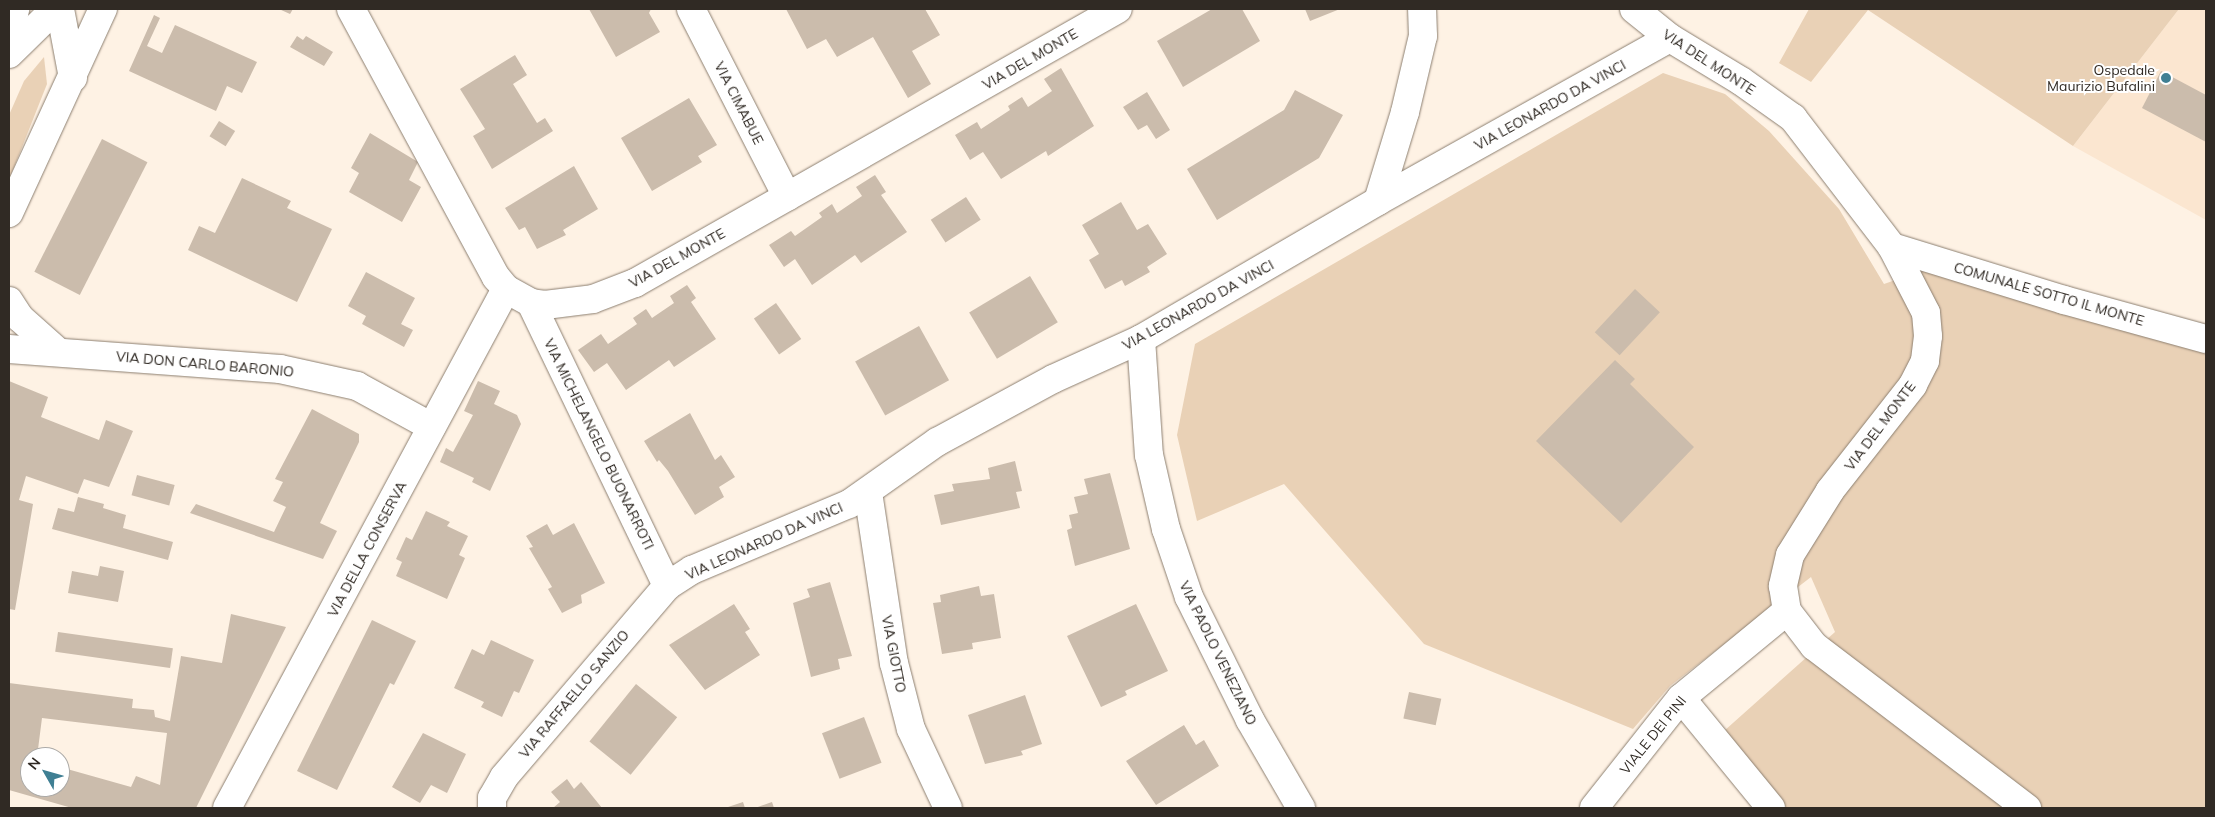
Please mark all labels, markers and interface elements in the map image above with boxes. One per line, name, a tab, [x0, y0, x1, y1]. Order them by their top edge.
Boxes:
street label: VIA DEL MONTE	[979, 25, 1081, 93]
street label: VIA DEL MONTE	[1659, 26, 1759, 98]
street label: VIA LEONARDO DA VINCI	[1471, 56, 1629, 154]
street label: VIA CIMABUE	[711, 59, 767, 147]
place label: Ospedale Maurizio Bufalini	[2047, 62, 2155, 94]
marker: Ospedale Maurizio Bufalini	[2159, 71, 2173, 85]
street label: VIA DEL MONTE	[626, 225, 728, 291]
street label: VIA LEONARDO DA VINCI	[1119, 256, 1277, 354]
street label: COMUNALE SOTTO IL MONTE	[1952, 259, 2146, 329]
street label: VIA MICHELANGELO BUONARROTI	[540, 336, 658, 552]
street label: VIA DON CARLO BARONIO	[115, 348, 295, 380]
street label: VIA DEL MONTE	[1841, 378, 1919, 474]
street label: VIA DELLA CONSERVA	[324, 478, 410, 620]
street label: VIA LEONARDO DA VINCI	[683, 499, 845, 583]
street label: VIA PAOLO VENEZIANO	[1176, 578, 1260, 728]
street label: VIA GIOTTO	[878, 614, 910, 694]
street label: VIA RAFFAELLO SANZIO	[515, 627, 633, 761]
street label: VIALE DEI PINI	[1616, 692, 1690, 778]
north arrow	[20, 747, 70, 797]
text: N	[24, 754, 44, 773]

